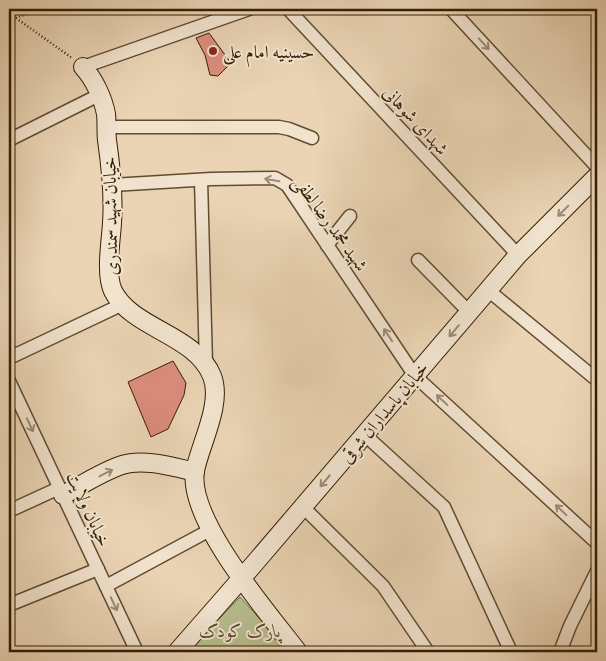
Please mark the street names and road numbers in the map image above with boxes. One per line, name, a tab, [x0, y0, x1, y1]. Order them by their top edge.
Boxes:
street label: شهدای شوهانی	[377, 81, 454, 160]
street label: خیابان شهید سمندری	[97, 156, 124, 276]
street label: شهید محمد رضا لطفی	[287, 171, 373, 277]
street label: خیابان پاسداران شرقی	[335, 356, 435, 469]
street label: خیابان ولایت	[61, 468, 116, 550]

